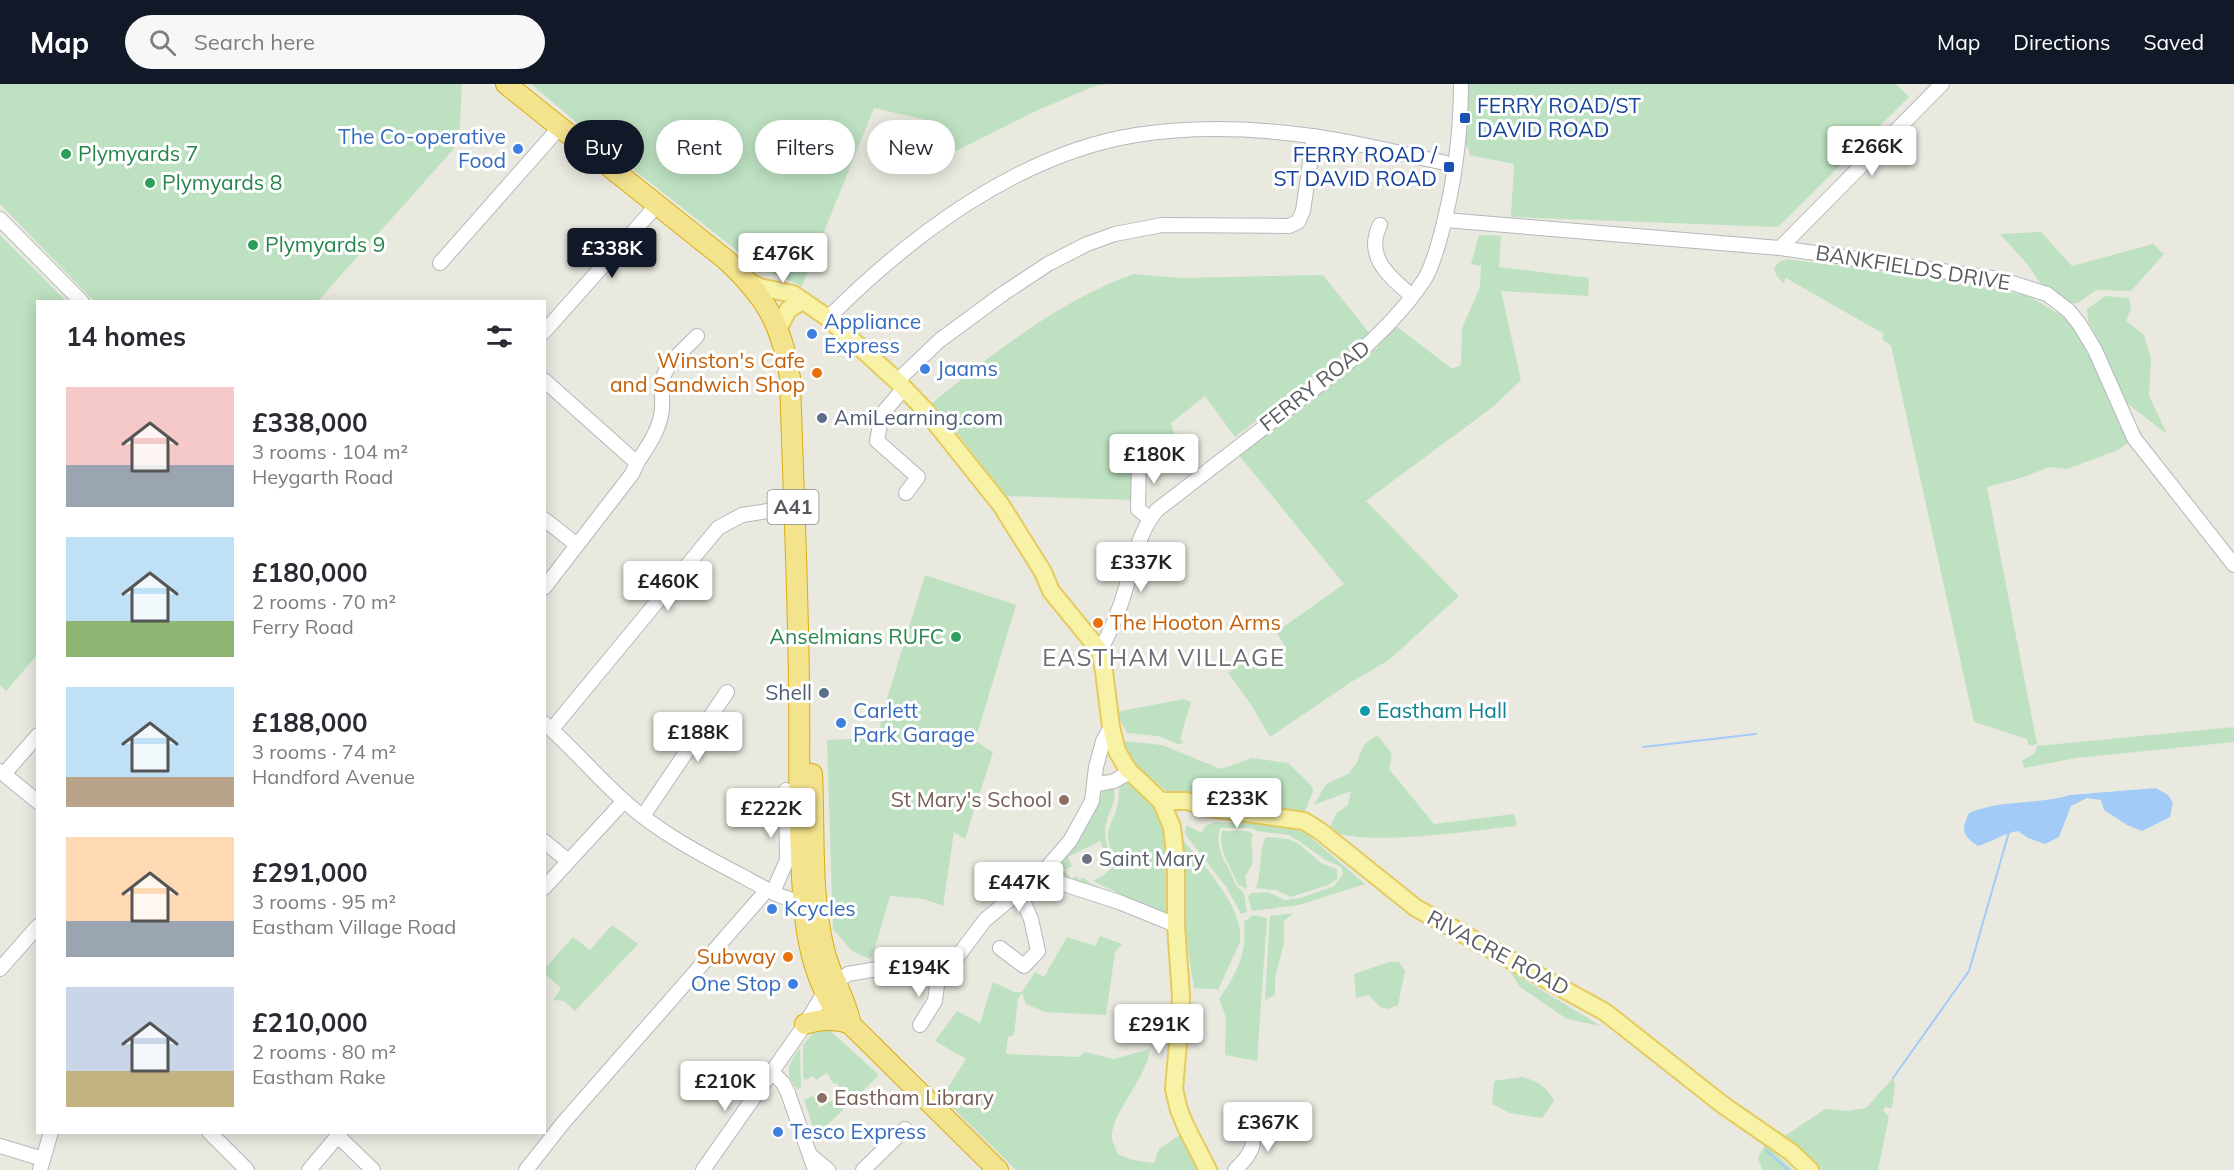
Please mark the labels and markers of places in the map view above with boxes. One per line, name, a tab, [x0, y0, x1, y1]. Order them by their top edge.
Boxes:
place label: FERRY ROAD/ST DAVID ROAD	[1477, 92, 1641, 142]
marker: FERRY ROAD/ST DAVID ROAD	[1458, 111, 1472, 125]
place label: The Co-operative Food	[338, 123, 506, 173]
pin: £266K	[1830, 126, 1914, 177]
place label: Plymyards 7	[78, 140, 198, 166]
place label: FERRY ROAD / ST DAVID ROAD	[1274, 141, 1438, 191]
marker: The Co-operative Food	[511, 142, 525, 156]
marker: Plymyards 7	[59, 147, 73, 161]
marker: FERRY ROAD / ST DAVID ROAD	[1442, 160, 1456, 174]
place label: Plymyards 8	[162, 169, 282, 195]
marker: Plymyards 8	[143, 176, 157, 190]
pin: £338K	[570, 228, 654, 279]
place label: Plymyards 9	[265, 231, 385, 257]
pin: £476K	[741, 233, 825, 284]
marker: Plymyards 9	[246, 238, 260, 252]
place label: Appliance Express	[824, 308, 921, 358]
marker: Appliance Express	[805, 327, 819, 341]
place label: Winston's Cafe and Sandwich Shop	[610, 347, 805, 397]
place label: Jaams	[937, 355, 998, 381]
marker: Jaams	[918, 362, 932, 376]
marker: Winston's Cafe and Sandwich Shop	[810, 366, 824, 380]
place label: AmiLearning.com	[834, 404, 1003, 430]
marker: AmiLearning.com	[815, 411, 829, 425]
pin: £180K	[1112, 434, 1196, 485]
pin: £337K	[1099, 542, 1183, 593]
pin: £460K	[626, 561, 710, 612]
place label: The Hooton Arms	[1110, 609, 1281, 635]
marker: The Hooton Arms	[1091, 616, 1105, 630]
place label: Anselmians RUFC	[770, 623, 944, 649]
marker: Anselmians RUFC	[949, 630, 963, 644]
place label: Shell	[765, 679, 812, 705]
marker: Shell	[817, 686, 831, 700]
place label: Carlett Park Garage	[853, 697, 975, 747]
place label: Eastham Hall	[1377, 697, 1507, 723]
marker: Eastham Hall	[1358, 704, 1372, 718]
pin: £188K	[656, 712, 740, 763]
marker: Carlett Park Garage	[834, 716, 848, 730]
pin: £233K	[1195, 778, 1279, 829]
place label: St Mary's School	[891, 786, 1052, 812]
pin: £222K	[729, 788, 813, 839]
marker: St Mary's School	[1057, 793, 1071, 807]
place label: Saint Mary	[1099, 845, 1205, 871]
marker: Saint Mary	[1080, 852, 1094, 866]
pin: £447K	[977, 862, 1061, 913]
place label: Kcycles	[784, 895, 856, 921]
marker: Kcycles	[765, 902, 779, 916]
place label: Subway	[697, 943, 776, 969]
pin: £194K	[877, 947, 961, 998]
marker: Subway	[781, 950, 795, 964]
place label: One Stop	[691, 970, 781, 996]
marker: One Stop	[786, 977, 800, 991]
pin: £291K	[1117, 1004, 1201, 1055]
pin: £210K	[683, 1061, 767, 1112]
place label: Eastham Library	[834, 1084, 994, 1110]
marker: Eastham Library	[815, 1091, 829, 1105]
pin: £367K	[1226, 1102, 1310, 1153]
place label: Tesco Express	[790, 1118, 927, 1144]
marker: Tesco Express	[771, 1125, 785, 1139]

